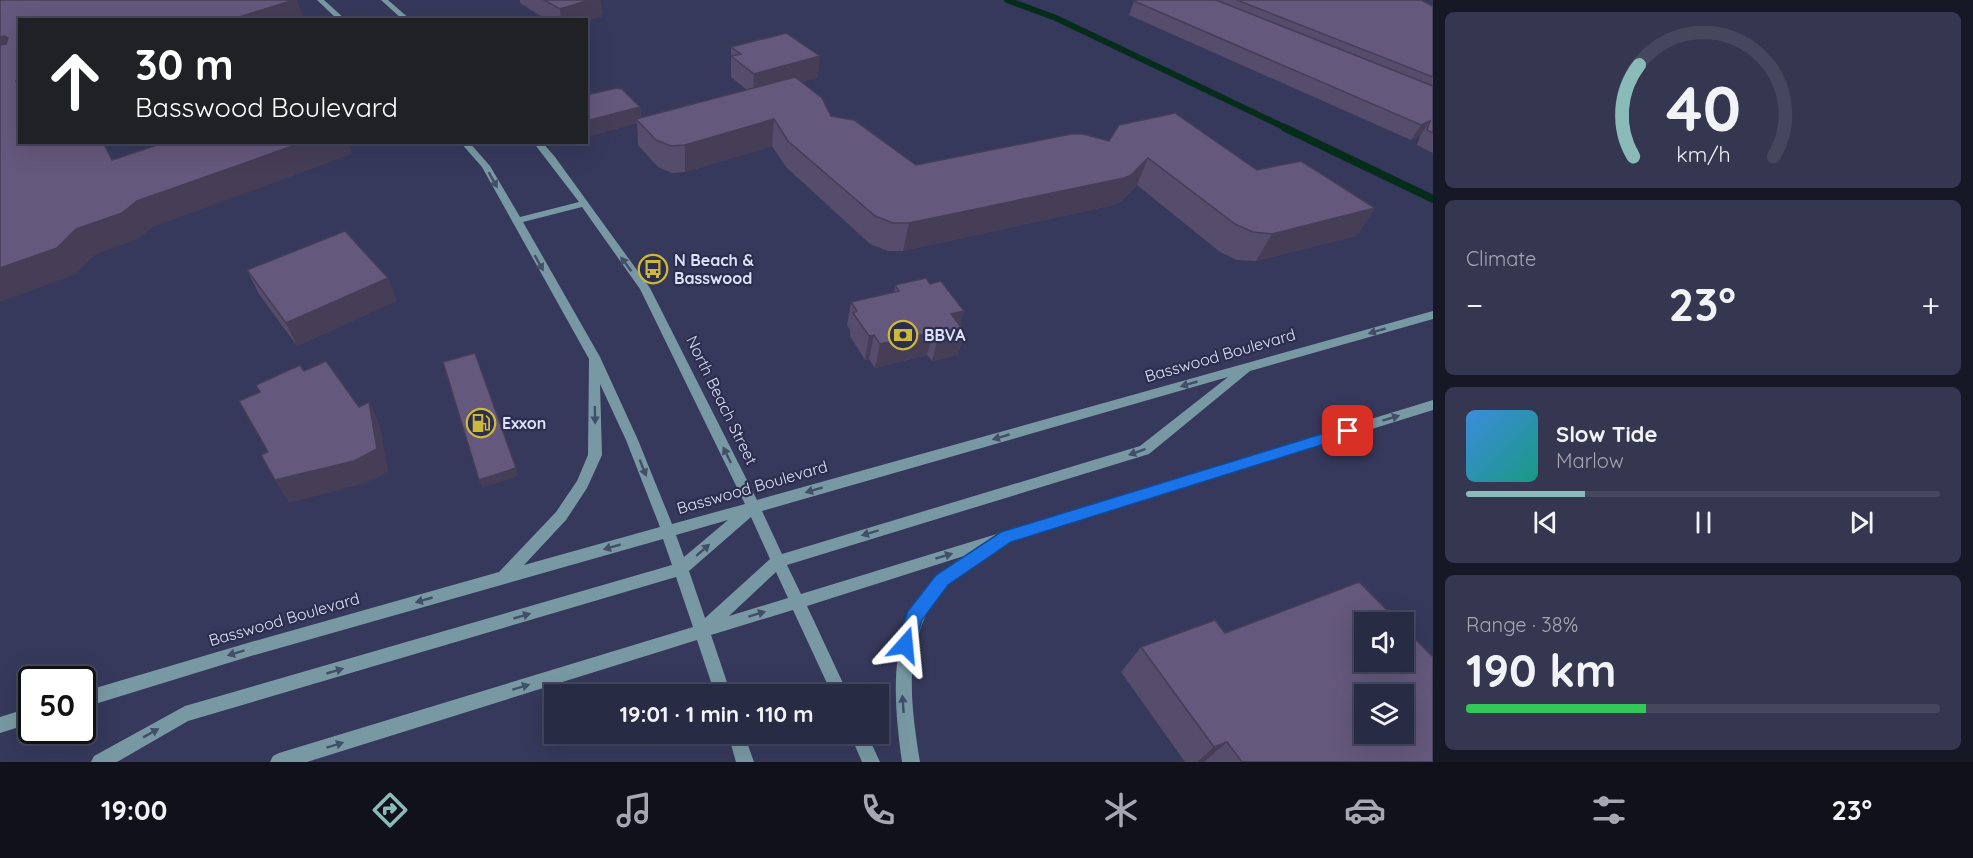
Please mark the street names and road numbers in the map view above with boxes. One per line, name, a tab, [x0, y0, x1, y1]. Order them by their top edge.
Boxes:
street label: Basswood Boulevard	[1142, 324, 1298, 386]
street label: North Beach Street	[682, 332, 762, 468]
street label: Basswood Boulevard	[674, 456, 830, 518]
street label: Basswood Boulevard	[206, 588, 362, 650]

